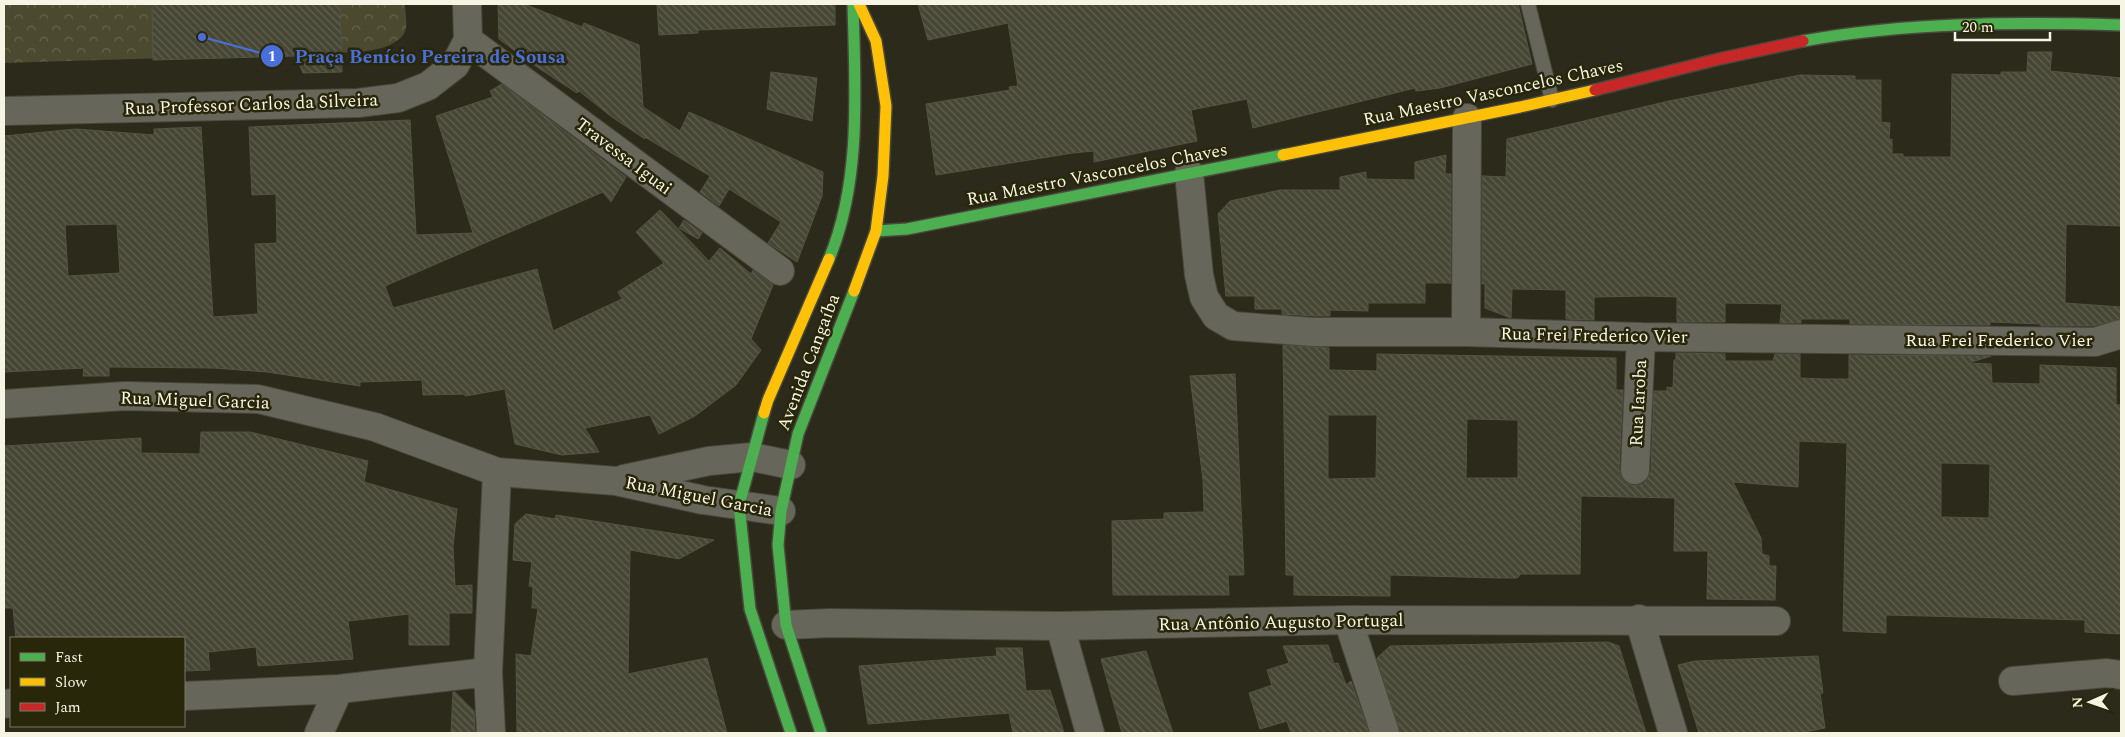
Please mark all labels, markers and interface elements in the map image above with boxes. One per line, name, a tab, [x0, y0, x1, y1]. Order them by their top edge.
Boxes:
scale bar	[1955, 10, 2050, 42]
text: 20 m	[1962, 16, 1994, 39]
callout: Praça Benício Pereira de Sousa	[260, 39, 576, 73]
text: Praça Benício Pereira de Sousa	[294, 43, 566, 72]
text: 1	[268, 45, 276, 68]
street label: Rua Maestro Vasconcelos Chaves	[1360, 52, 1626, 133]
street label: Rua Professor Carlos da Silveira	[123, 87, 379, 122]
street label: Travessa Iguai	[570, 111, 678, 202]
street label: Rua Maestro Vasconcelos Chaves	[964, 136, 1230, 213]
street label: Avenida Cangaíba	[770, 290, 847, 435]
street label: Rua Frei Frederico Vier	[1500, 320, 1688, 351]
street label: Rua Frei Frederico Vier	[1905, 327, 2093, 354]
street label: Rua Iaroba	[1623, 359, 1654, 447]
street label: Rua Miguel Garcia	[120, 384, 270, 417]
street label: Rua Miguel Garcia	[623, 469, 775, 524]
street label: Rua Antônio Augusto Portugal	[1158, 607, 1404, 638]
legend	[10, 637, 185, 727]
text: Fast	[55, 646, 83, 669]
text: Slow	[55, 671, 87, 694]
north arrow	[2065, 677, 2115, 727]
text: Jam	[55, 696, 81, 719]
text: N	[2067, 696, 2088, 709]

